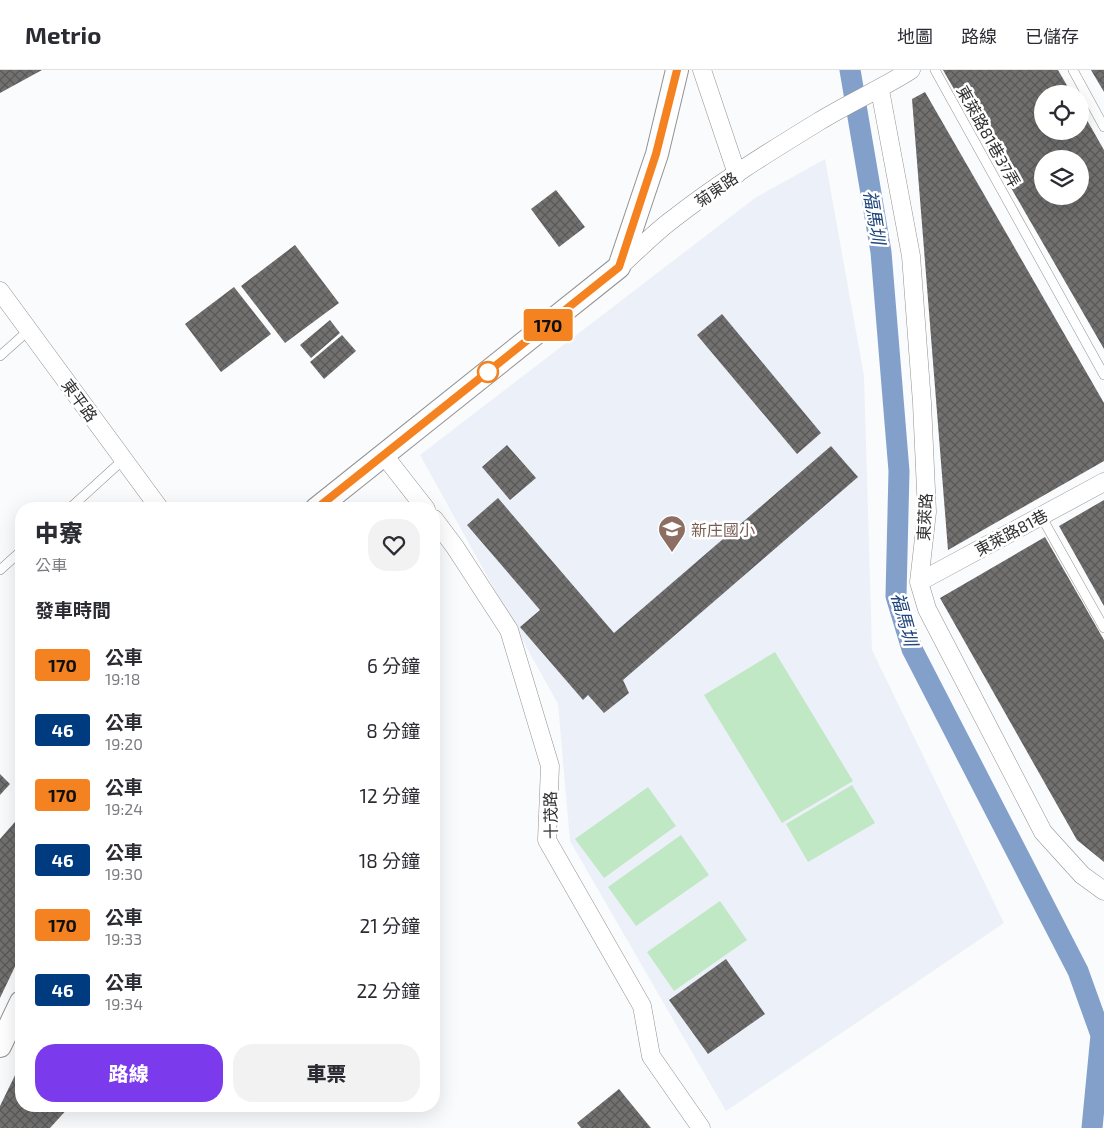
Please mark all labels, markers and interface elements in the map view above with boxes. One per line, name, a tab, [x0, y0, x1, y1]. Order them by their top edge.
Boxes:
text: Metrio	[25, 20, 101, 49]
text: 地圖	[897, 25, 933, 47]
text: 路線	[961, 25, 997, 47]
text: 已儲存	[1025, 25, 1079, 47]
street label: 東萊路81巷37弄	[953, 82, 1025, 190]
map controls	[1034, 85, 1089, 205]
button: locate	[1034, 85, 1089, 140]
button: layers	[1034, 150, 1089, 205]
street label: 菊東路	[691, 167, 741, 211]
water label: 福馬圳	[860, 189, 891, 248]
line badge: 170	[519, 309, 577, 341]
text: 170	[534, 314, 562, 336]
unlabelled marker	[477, 361, 499, 383]
street label: 東平路	[58, 375, 102, 425]
street label: 東萊路	[913, 493, 935, 541]
street label: 東萊路81巷	[971, 505, 1051, 559]
school or university icon: 新庄國小	[657, 514, 687, 553]
text: 中寮	[35, 518, 83, 547]
button: heart	[368, 519, 420, 571]
place label: 新庄國小	[691, 520, 755, 539]
text: 公車	[35, 555, 67, 574]
water label: 福馬圳	[887, 590, 923, 651]
text: 發車時間	[35, 598, 111, 621]
text: 公車	[105, 645, 143, 668]
text: 170	[48, 654, 77, 676]
text: 6 分鐘	[367, 654, 420, 677]
text: 19:18	[105, 669, 140, 688]
text: 公車	[105, 710, 143, 733]
text: 46	[51, 719, 74, 741]
text: 8 分鐘	[366, 719, 420, 742]
text: 19:20	[105, 734, 143, 753]
text: 公車	[105, 775, 143, 798]
text: 170	[48, 784, 77, 806]
text: 12 分鐘	[360, 784, 420, 807]
street label: 十茂路	[540, 791, 560, 839]
text: 19:24	[105, 799, 143, 818]
text: 公車	[105, 840, 143, 863]
text: 46	[51, 849, 74, 871]
text: 18 分鐘	[359, 849, 420, 872]
text: 19:30	[105, 864, 143, 883]
text: 公車	[105, 905, 143, 928]
text: 170	[48, 914, 77, 936]
text: 21 分鐘	[360, 914, 420, 937]
text: 19:33	[105, 929, 142, 948]
text: 公車	[105, 970, 143, 993]
text: 46	[51, 979, 74, 1001]
text: 22 分鐘	[356, 979, 420, 1002]
text: 19:34	[105, 994, 143, 1013]
button: 路線	[35, 1044, 223, 1102]
button: 車票	[233, 1044, 420, 1102]

